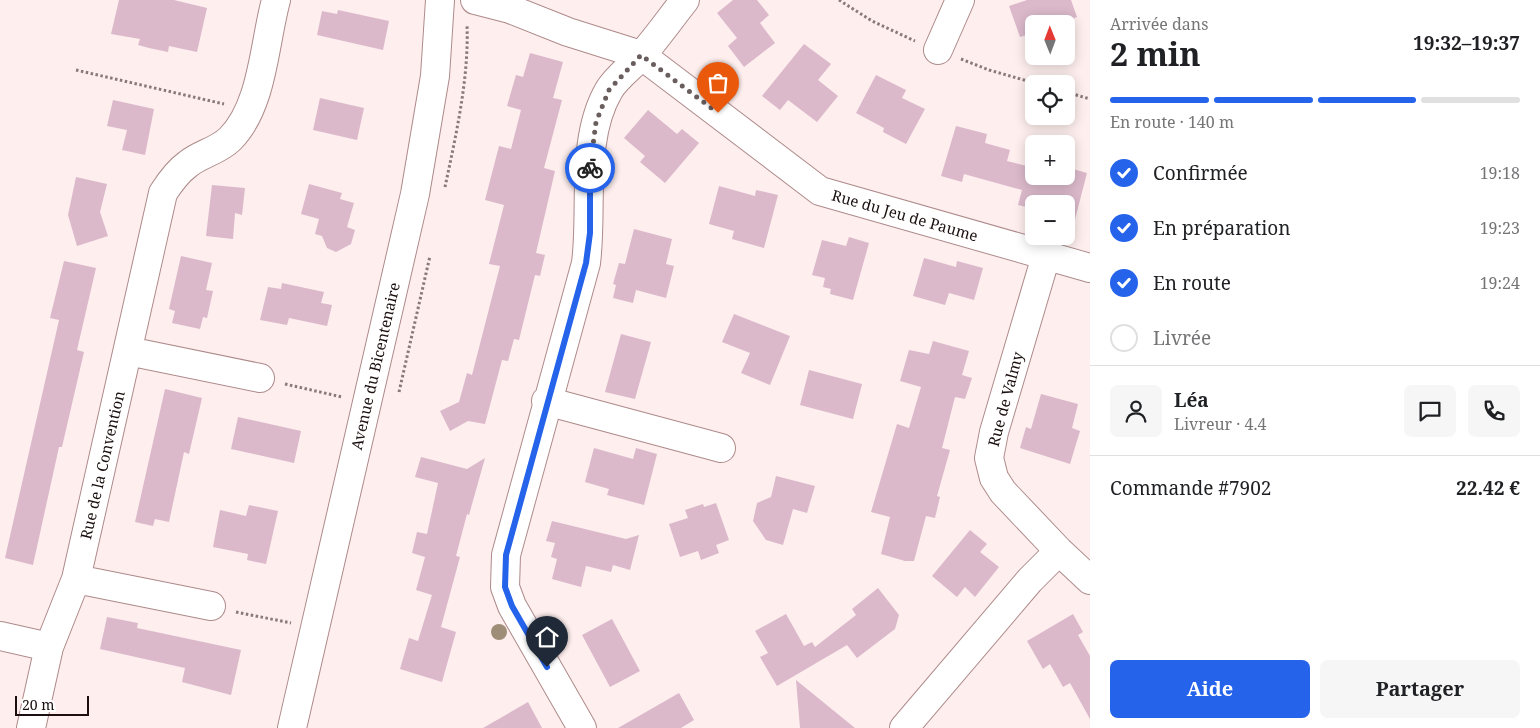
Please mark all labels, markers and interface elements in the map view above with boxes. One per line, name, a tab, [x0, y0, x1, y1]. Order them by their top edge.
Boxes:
text: Arrivée dans	[1110, 13, 1208, 35]
north arrow	[1025, 15, 1075, 65]
map controls	[1025, 15, 1075, 245]
text: 19:32–19:37	[1413, 30, 1520, 56]
text: 2 min	[1110, 32, 1201, 75]
pin	[697, 62, 739, 113]
icon: bag	[704, 69, 732, 97]
button: locate	[1025, 75, 1075, 125]
text: En route · 140 m	[1110, 111, 1234, 133]
button: +	[1025, 135, 1075, 185]
courier	[565, 143, 615, 193]
icon: bike	[576, 154, 604, 182]
icon: check	[1110, 159, 1138, 187]
text: Confirmée	[1153, 160, 1248, 186]
text: 19:18	[1480, 162, 1520, 184]
street label: Rue du Jeu de Paume	[830, 185, 980, 245]
button: −	[1025, 195, 1075, 245]
icon: check	[1110, 214, 1138, 242]
text: En préparation	[1153, 215, 1290, 241]
text: 19:23	[1480, 217, 1520, 239]
icon: check	[1110, 269, 1138, 297]
text: En route	[1153, 270, 1231, 296]
text: 19:24	[1480, 272, 1520, 294]
street label: Avenue du Bicentenaire	[346, 280, 404, 452]
text: Livrée	[1153, 325, 1211, 351]
street label: Rue de Valmy	[983, 349, 1027, 448]
button: person	[1110, 385, 1162, 437]
button: chat	[1404, 385, 1456, 437]
button: phone	[1468, 385, 1520, 437]
text: Léa	[1174, 387, 1209, 413]
street label: Rue de la Convention	[75, 389, 129, 541]
text: Livreur · 4.4	[1174, 413, 1266, 435]
text: Commande #7902	[1110, 475, 1271, 501]
text: 22.42 €	[1456, 475, 1520, 501]
pin	[526, 616, 568, 667]
icon: home	[533, 623, 561, 651]
button: Aide	[1110, 660, 1310, 718]
button: Partager	[1320, 660, 1520, 718]
scale bar	[15, 693, 89, 716]
text: 20 m	[22, 695, 55, 714]

